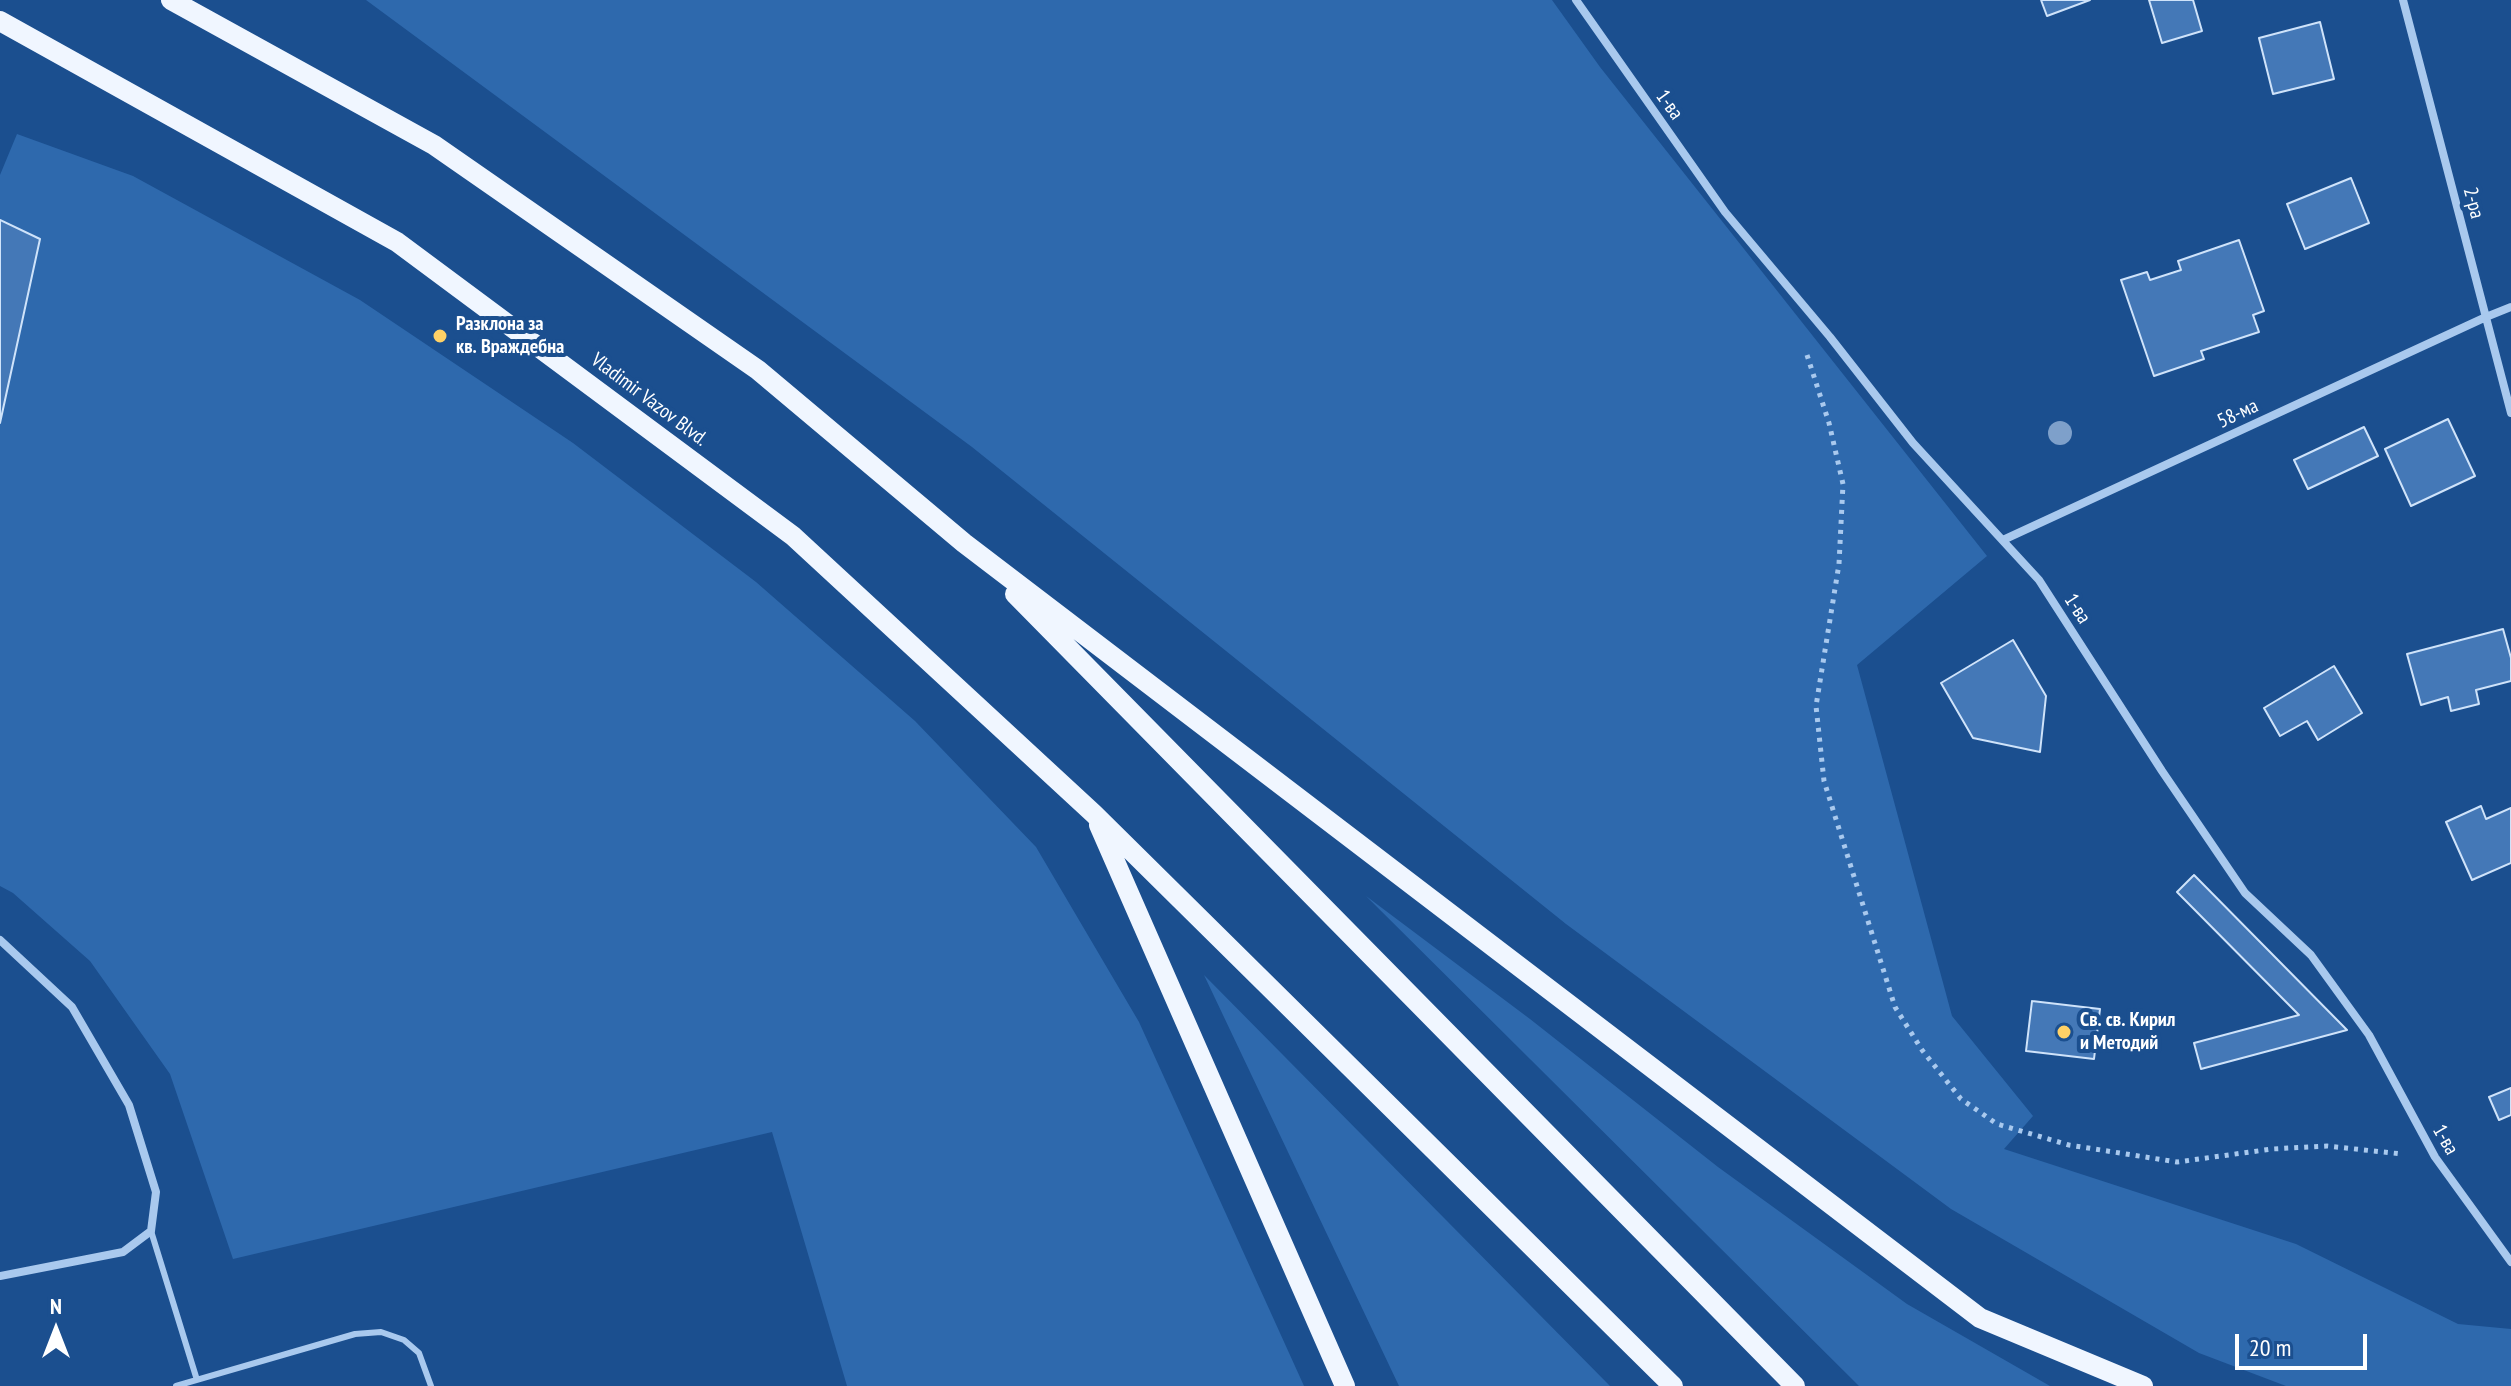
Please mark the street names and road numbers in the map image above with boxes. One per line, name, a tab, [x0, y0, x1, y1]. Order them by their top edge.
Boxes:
street label: 1-ва	[1650, 85, 1688, 125]
street label: 2-ра	[2457, 185, 2489, 221]
street label: Vladimir Vazov Blvd.	[586, 348, 712, 452]
street label: 58-ма	[2214, 394, 2262, 434]
street label: 1-ва	[2059, 590, 2095, 628]
street label: 1-ва	[2427, 1121, 2463, 1159]

